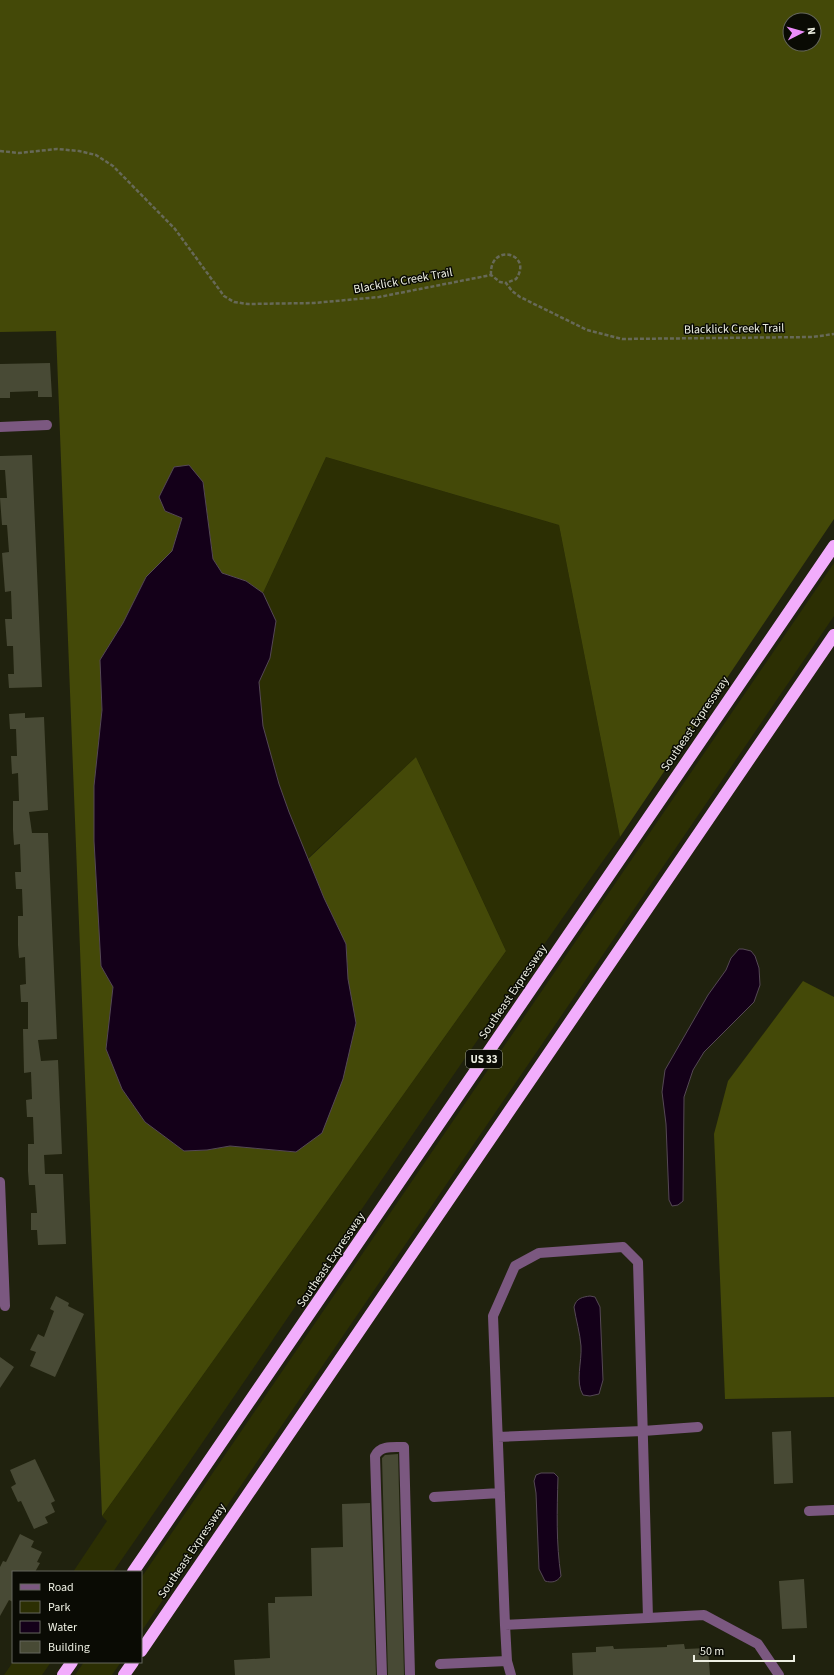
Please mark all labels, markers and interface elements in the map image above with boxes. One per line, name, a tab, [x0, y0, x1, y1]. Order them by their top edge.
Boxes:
north arrow	[782, 12, 822, 52]
text: N	[804, 27, 819, 35]
street label: Blacklick Creek Trail	[352, 264, 454, 298]
street label: Blacklick Creek Trail	[684, 320, 784, 338]
street label: Southeast Expressway	[657, 673, 733, 775]
street label: Southeast Expressway	[475, 941, 551, 1043]
road number: US 33	[466, 1050, 502, 1068]
street label: Southeast Expressway	[293, 1209, 369, 1311]
street label: Southeast Expressway	[154, 1500, 230, 1602]
legend	[12, 1571, 142, 1663]
text: Road	[48, 1579, 74, 1596]
text: Park	[48, 1599, 70, 1616]
text: Water	[48, 1619, 78, 1636]
scale bar	[694, 1637, 794, 1663]
text: Building	[48, 1639, 90, 1656]
text: 50 m	[700, 1643, 724, 1660]

